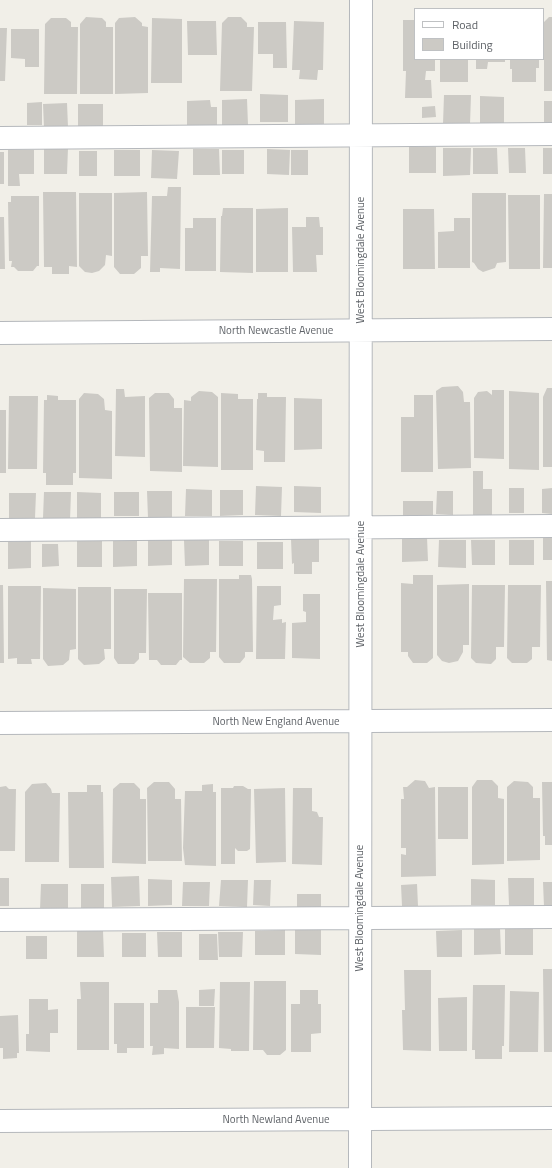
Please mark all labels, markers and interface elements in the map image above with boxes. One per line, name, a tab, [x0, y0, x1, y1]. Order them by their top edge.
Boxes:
legend	[414, 8, 544, 60]
text: Road	[452, 15, 478, 34]
text: Building	[452, 35, 493, 54]
street label: West Bloomingdale Avenue	[354, 197, 368, 323]
street label: North Newcastle Avenue	[219, 324, 333, 338]
street label: West Bloomingdale Avenue	[354, 521, 368, 647]
street label: North New England Avenue	[212, 715, 340, 729]
street label: West Bloomingdale Avenue	[353, 845, 367, 971]
street label: North Newland Avenue	[222, 1113, 330, 1127]

